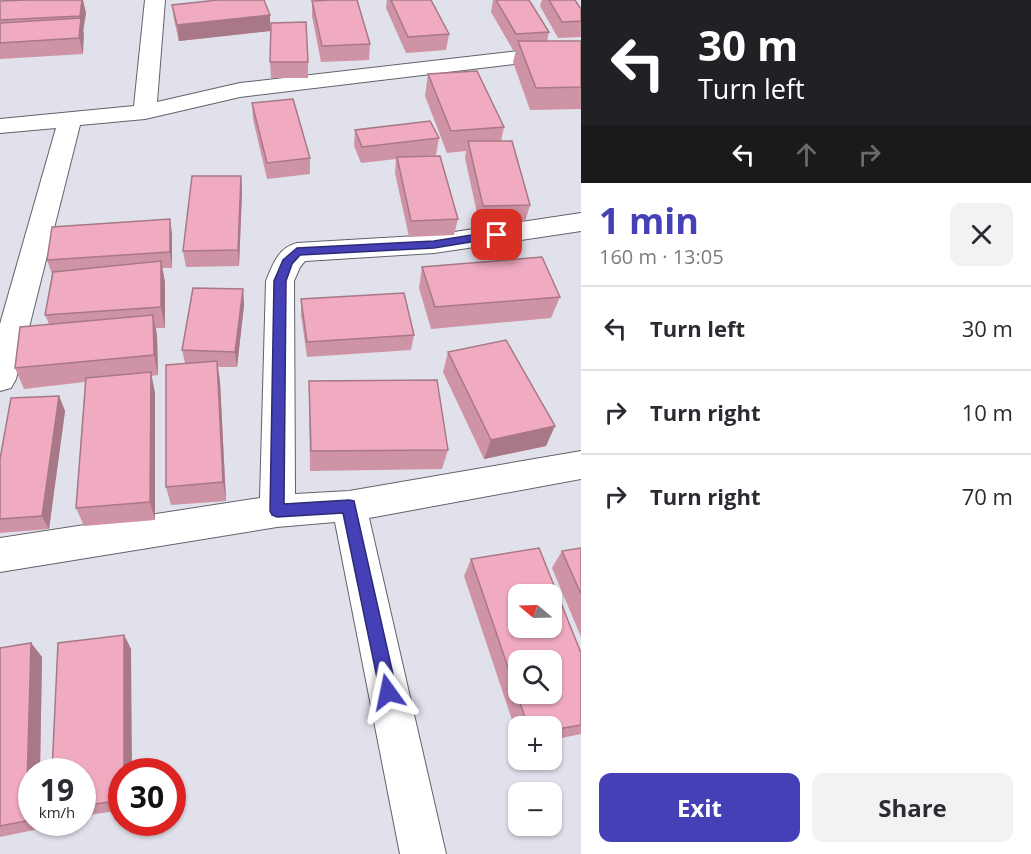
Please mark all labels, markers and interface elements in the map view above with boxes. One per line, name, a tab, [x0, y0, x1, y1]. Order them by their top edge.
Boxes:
text: 30 m	[698, 16, 798, 73]
icon: left	[599, 24, 677, 102]
text: Turn left	[698, 70, 805, 107]
icon: left	[727, 138, 760, 171]
icon: ahead	[790, 138, 823, 171]
icon: right	[853, 138, 886, 171]
text: 1 min	[599, 196, 699, 245]
button: close	[950, 203, 1013, 266]
pin	[471, 209, 522, 260]
icon: arrive	[480, 218, 513, 251]
text: 160 m · 13:05	[599, 243, 724, 270]
icon: left	[599, 312, 632, 345]
text: Turn left	[650, 313, 745, 343]
text: 30 m	[962, 313, 1013, 343]
icon: right	[599, 396, 632, 429]
text: Turn right	[650, 397, 761, 427]
text: 10 m	[962, 397, 1013, 427]
icon: right	[599, 480, 632, 513]
text: Turn right	[650, 481, 761, 511]
text: 70 m	[962, 481, 1013, 511]
north arrow	[508, 584, 562, 638]
map controls	[508, 584, 562, 836]
button: search	[508, 650, 562, 704]
position arrow	[356, 660, 420, 724]
button: +	[508, 716, 562, 770]
speed limit sign: 30	[108, 758, 186, 836]
text: 19	[40, 769, 74, 810]
button: Exit	[599, 773, 800, 842]
button: Share	[812, 773, 1013, 842]
button: −	[508, 782, 562, 836]
text: km/h	[39, 802, 75, 822]

